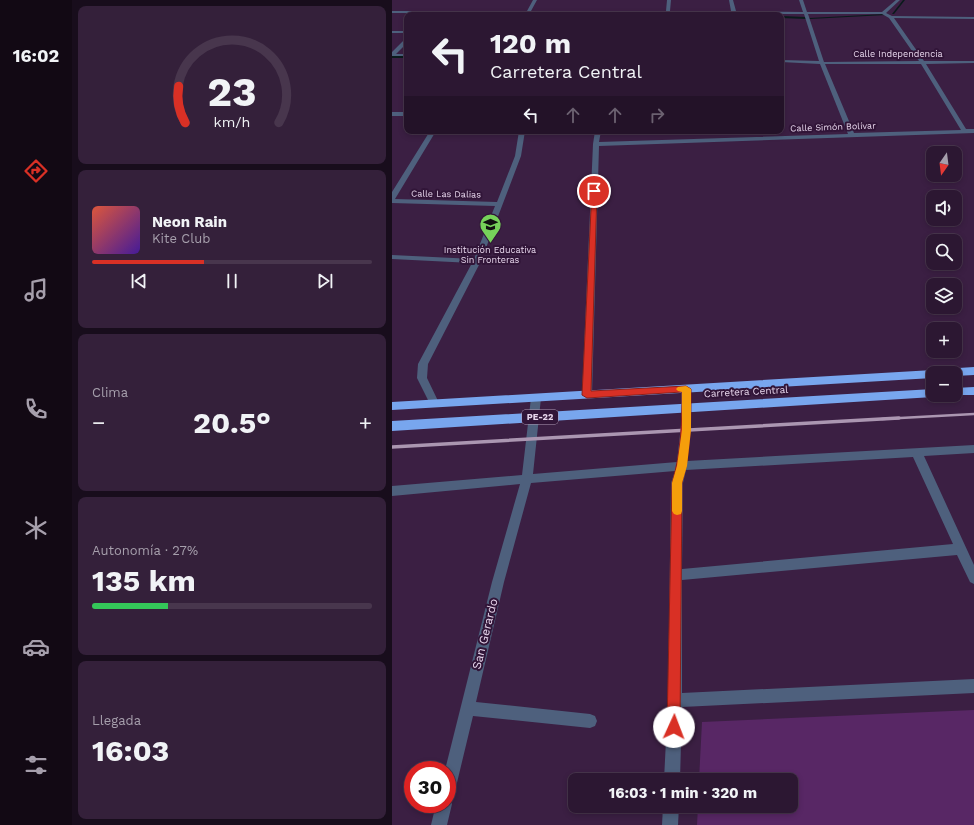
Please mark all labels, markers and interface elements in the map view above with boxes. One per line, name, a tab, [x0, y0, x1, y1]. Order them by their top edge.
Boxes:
text: 120 m	[490, 27, 571, 60]
icon: left	[424, 28, 476, 80]
text: 16:02	[13, 45, 59, 66]
street label: Calle Independencia	[853, 49, 943, 59]
text: Carretera Central	[490, 61, 642, 82]
text: 23	[207, 67, 257, 116]
icon: left	[520, 104, 542, 126]
icon: ahead	[562, 104, 584, 126]
icon: ahead	[604, 104, 626, 126]
icon: right	[646, 104, 668, 126]
text: km/h	[214, 113, 250, 129]
street label: Calle Simón Bolívar	[790, 120, 876, 133]
north arrow	[926, 146, 962, 182]
map controls	[926, 146, 962, 402]
icon: directions	[22, 157, 50, 185]
pin	[577, 174, 611, 208]
icon: arrive	[583, 180, 605, 202]
street label: Calle Las Dalias	[411, 188, 481, 200]
button: sound	[926, 190, 962, 226]
school or university icon: Institución Educativa Sin Fronteras	[477, 212, 503, 245]
text: Neon Rain	[152, 213, 227, 231]
text: Kite Club	[152, 231, 210, 246]
button: search	[926, 234, 962, 270]
place label: Institución Educativa Sin Fronteras	[444, 245, 536, 265]
icon: previous	[128, 270, 150, 292]
icon: pause	[221, 270, 243, 292]
icon: next	[314, 270, 336, 292]
icon: music	[22, 276, 50, 304]
button: layers	[926, 278, 962, 314]
button: +	[926, 322, 962, 358]
button: −	[926, 366, 962, 402]
street label: Carretera Central	[704, 384, 788, 399]
text: Clima	[92, 385, 128, 400]
icon: phone	[22, 395, 50, 423]
text: 20.5°	[193, 405, 271, 440]
text: −	[92, 410, 105, 435]
text: +	[359, 410, 372, 435]
road number: PE-22	[522, 410, 558, 424]
icon: climate	[22, 514, 50, 542]
text: Autonomía · 27%	[92, 543, 198, 558]
text: 135 km	[92, 563, 196, 598]
street label: San Gerardo	[469, 597, 501, 671]
icon: car	[22, 633, 50, 661]
position arrow	[653, 706, 695, 748]
text: Llegada	[92, 713, 141, 728]
text: 16:03	[92, 733, 169, 768]
icon: filters	[22, 751, 50, 779]
speed limit sign: 30	[404, 761, 456, 813]
text: 16:03 · 1 min · 320 m	[609, 784, 757, 802]

